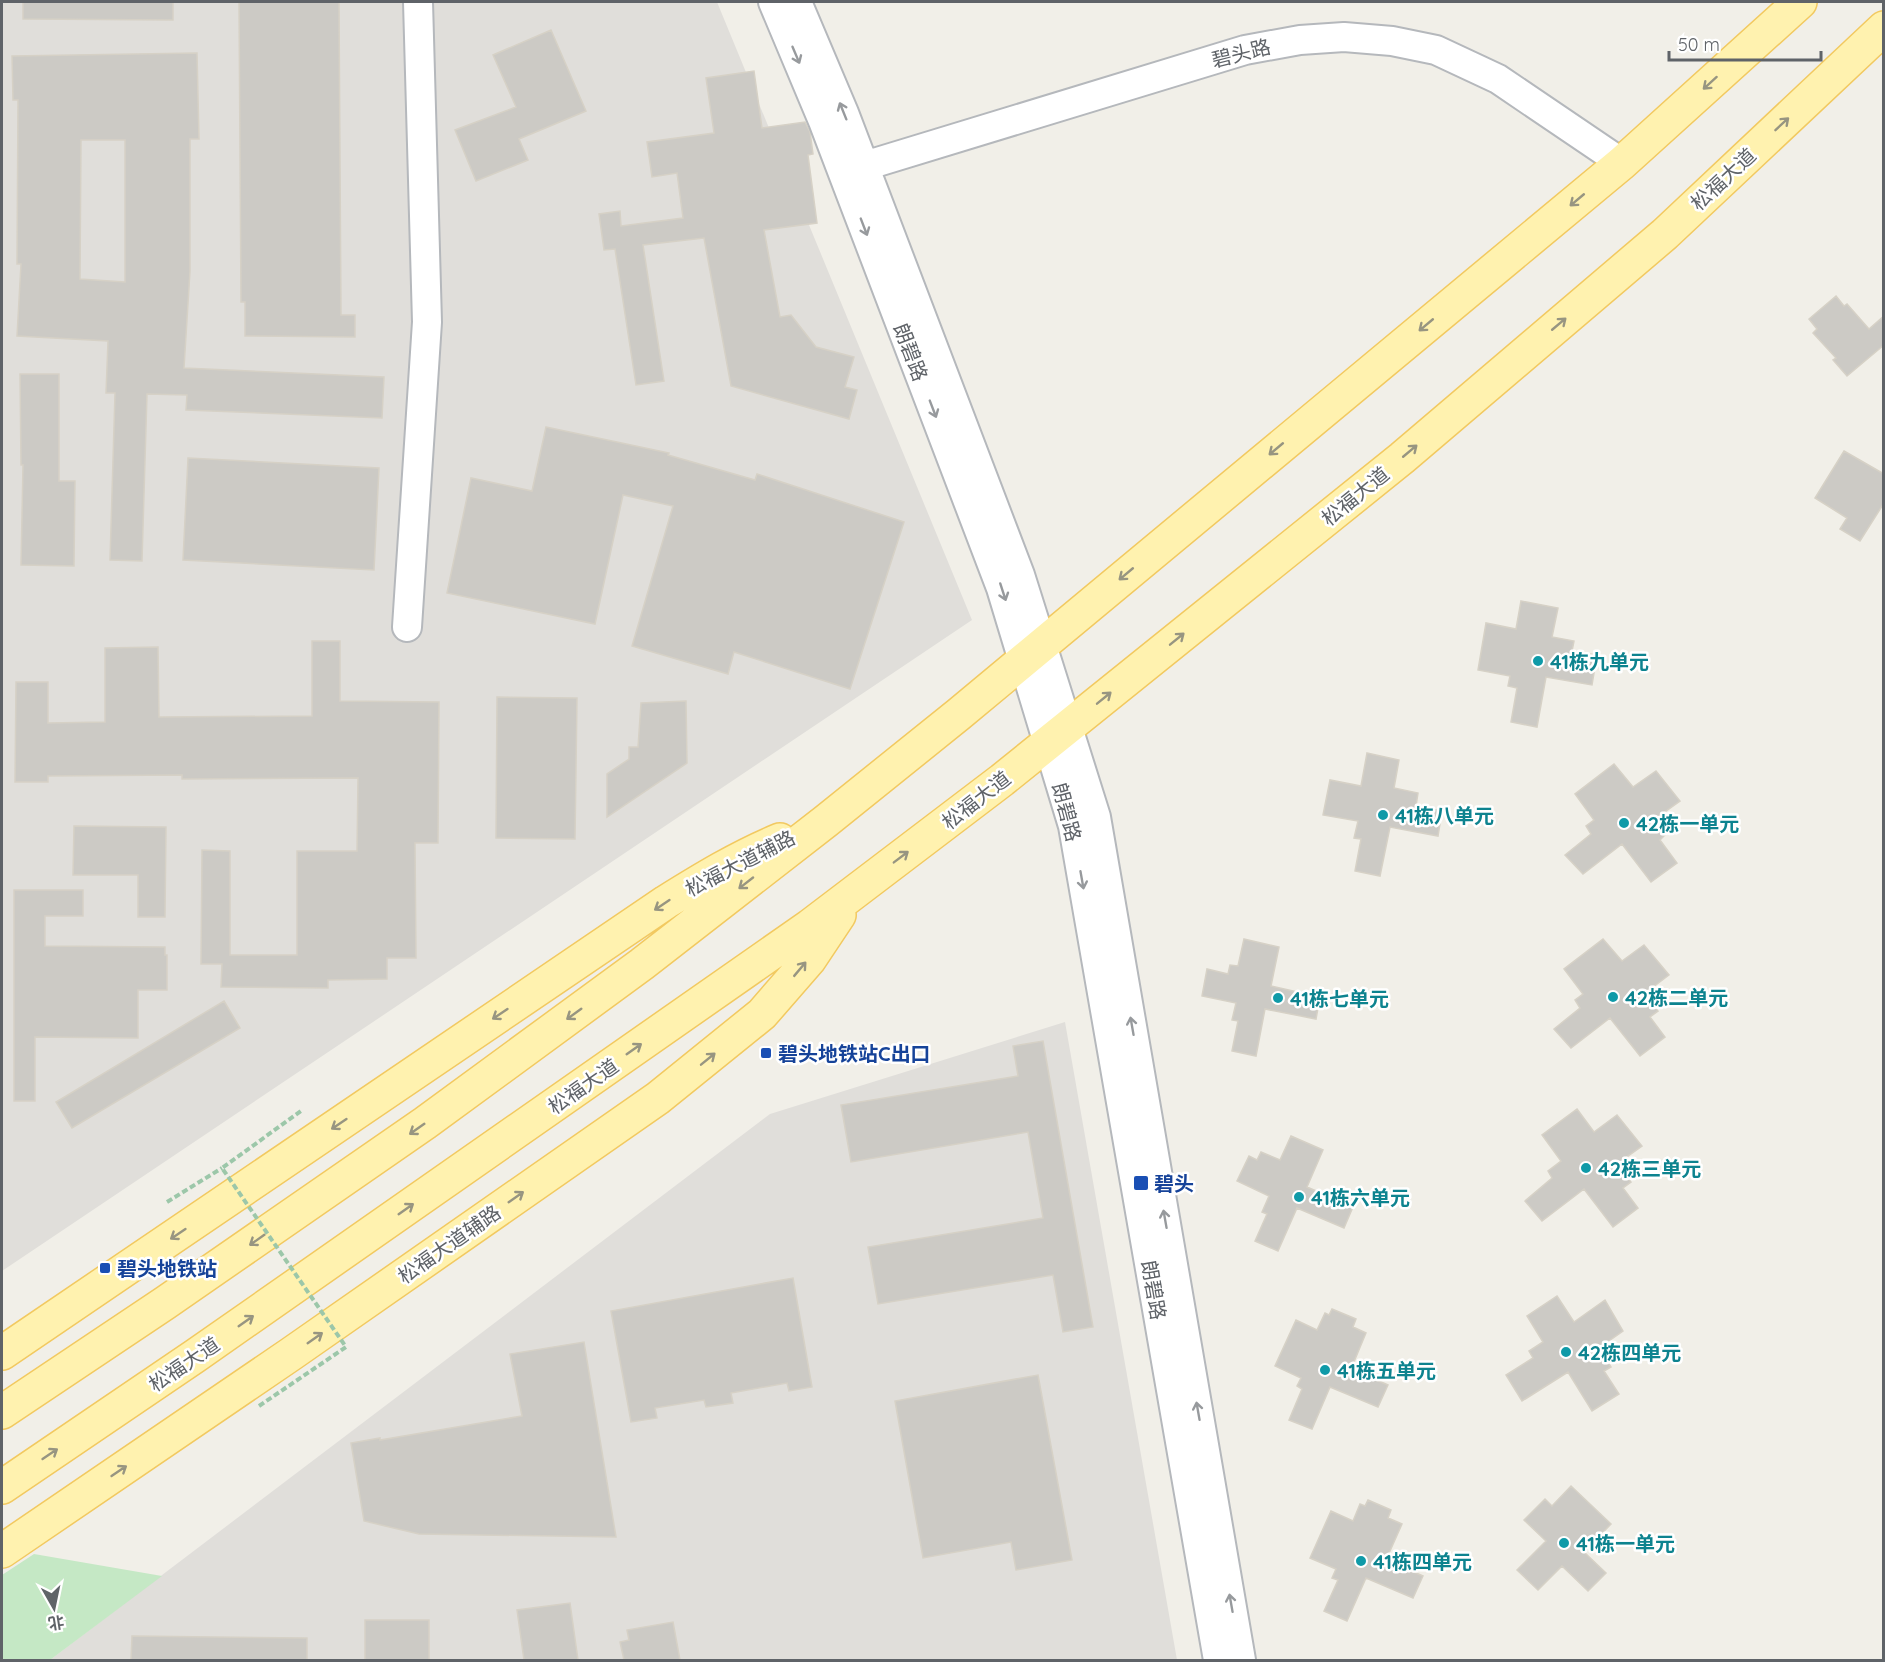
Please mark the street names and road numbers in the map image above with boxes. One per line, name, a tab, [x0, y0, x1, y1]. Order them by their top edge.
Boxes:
street label: 碧头路	[1209, 34, 1273, 72]
street label: 松福大道	[1685, 143, 1761, 215]
street label: 朗碧路	[889, 320, 933, 384]
street label: 松福大道	[1316, 461, 1394, 531]
street label: 松福大道	[937, 766, 1015, 834]
street label: 朗碧路	[1047, 780, 1087, 844]
street label: 松福大道辅路	[681, 825, 799, 901]
street label: 松福大道	[543, 1053, 623, 1119]
street label: 松福大道辅路	[393, 1199, 505, 1289]
street label: 朗碧路	[1136, 1258, 1172, 1322]
street label: 松福大道	[144, 1331, 224, 1397]

